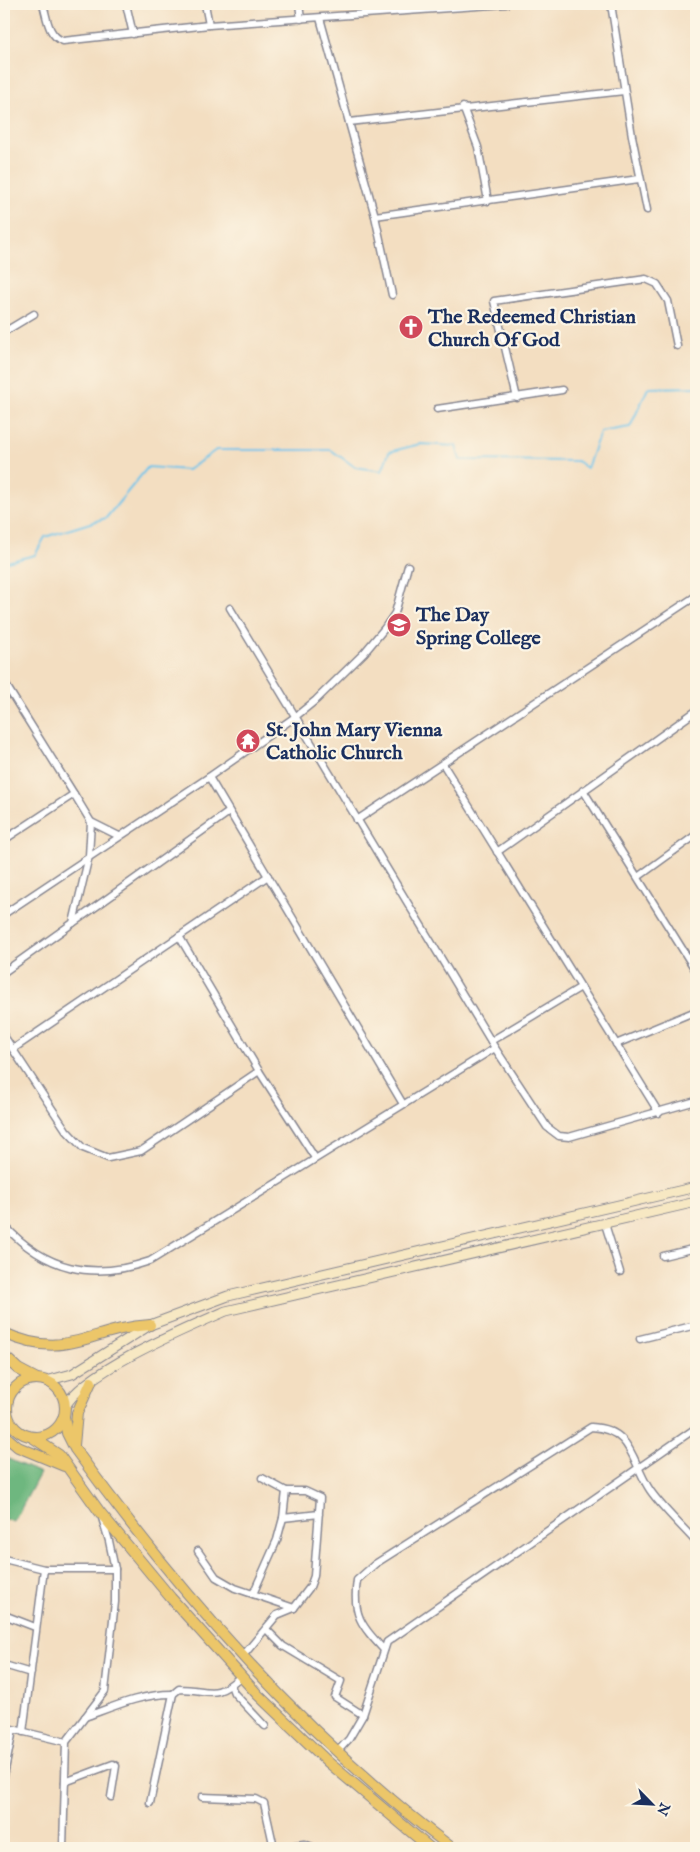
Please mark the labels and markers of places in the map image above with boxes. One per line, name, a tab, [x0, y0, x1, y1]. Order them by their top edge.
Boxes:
place label: The Redeemed Christian Church Of God	[427, 305, 636, 353]
church icon: The Redeemed Christian Church Of God	[398, 314, 424, 340]
place label: The Day Spring College	[415, 603, 541, 651]
school or university icon: The Day Spring College	[386, 612, 412, 638]
place label: St. John Mary Vienna Catholic Church	[266, 718, 443, 766]
temple icon: St. John Mary Vienna Catholic Church	[235, 728, 261, 754]

